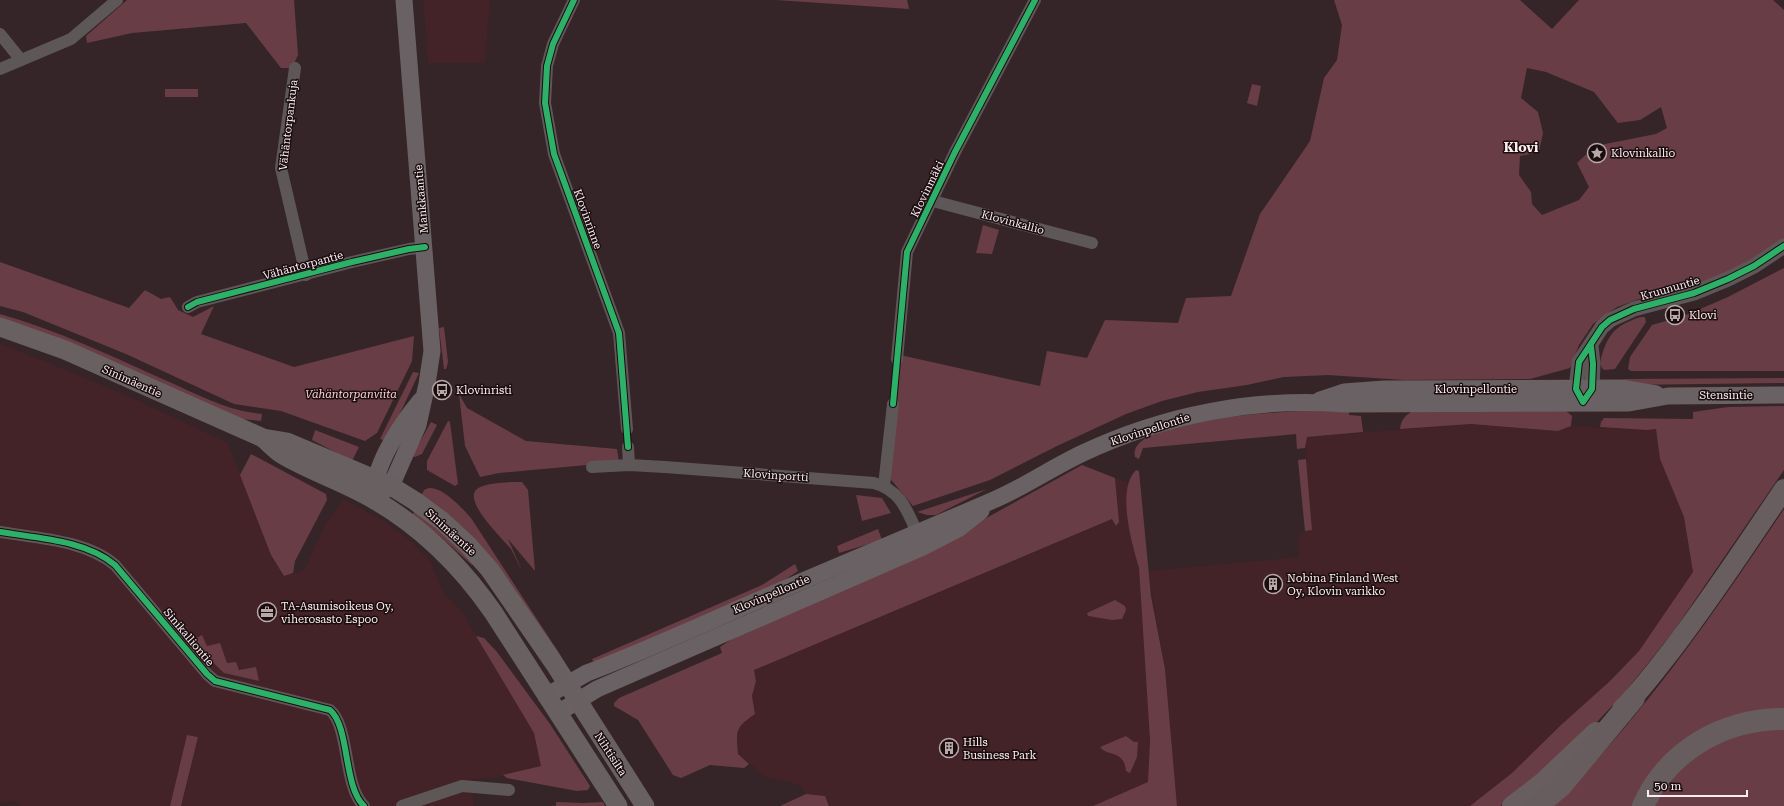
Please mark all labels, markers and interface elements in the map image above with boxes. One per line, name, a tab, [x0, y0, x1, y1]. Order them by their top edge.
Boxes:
street label: Vähäntorpankuja	[276, 79, 301, 171]
district label: Klovi	[1504, 140, 1539, 155]
place icon: Klovinkallio	[1586, 142, 1608, 164]
place label: Klovinkallio	[1611, 147, 1676, 160]
street label: Klovinmäki	[908, 158, 947, 220]
street label: Mankkaantie	[412, 164, 431, 234]
street label: Klovinrinne	[571, 187, 604, 251]
street label: Klovinkallio	[980, 208, 1046, 237]
street label: Vähäntorpantie	[262, 249, 345, 282]
street label: Kruununtie	[1639, 274, 1701, 303]
bus stop icon: Klovi	[1664, 304, 1686, 326]
place label: Klovi	[1689, 309, 1717, 322]
street label: Sinimäentie	[100, 363, 164, 400]
bus stop icon: Klovinristi	[431, 379, 453, 401]
street label: Klovinpellontie	[1435, 383, 1517, 396]
place label: Klovinristi	[456, 384, 512, 397]
park label: Vähäntorpanviita	[305, 388, 397, 401]
street label: Stensintie	[1699, 389, 1753, 402]
street label: Klovinpellontie	[1109, 411, 1191, 448]
street label: Klovinportti	[743, 467, 810, 484]
street label: Sinimäentie	[423, 506, 479, 558]
street label: Klovinpellontie	[731, 572, 812, 617]
place label: Nobina Finland West Oy, Klovin varikko	[1287, 572, 1398, 598]
building icon: Nobina Finland West Oy, Klovin varikko	[1262, 573, 1284, 595]
place label: TA-Asumisoikeus Oy, viherosasto Espoo	[281, 600, 394, 626]
office icon: TA-Asumisoikeus Oy, viherosasto Espoo	[256, 601, 278, 623]
street label: Sinikalliontie	[161, 606, 217, 669]
street label: Nihtisilta	[592, 730, 629, 778]
place label: Hills Business Park	[963, 736, 1036, 762]
building icon: Hills Business Park	[938, 737, 960, 759]
scale bar	[1648, 772, 1747, 798]
text: 50 m	[1654, 779, 1681, 793]

